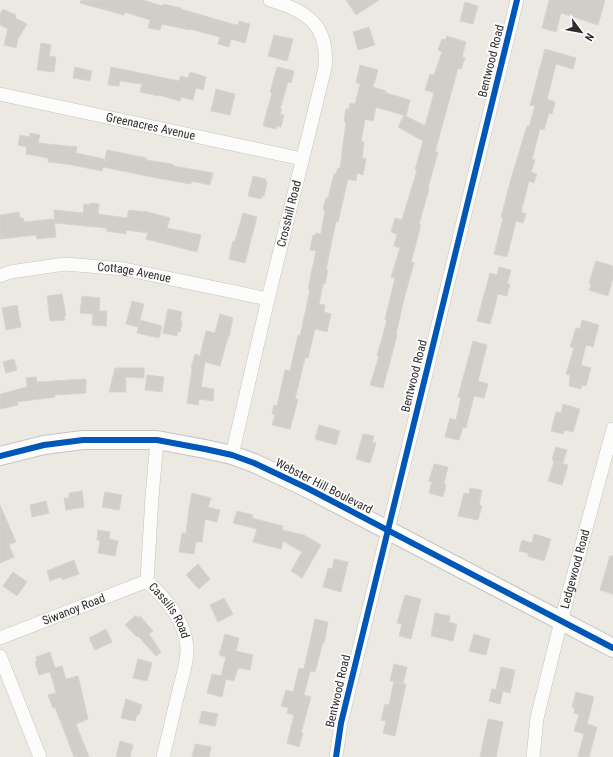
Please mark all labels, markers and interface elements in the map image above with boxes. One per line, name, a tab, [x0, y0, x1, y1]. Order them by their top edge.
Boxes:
north arrow	[561, 12, 601, 52]
street label: Bentwood Road	[475, 23, 507, 99]
text: N	[582, 31, 596, 44]
street label: Greenacres Avenue	[105, 110, 197, 143]
street label: Crosshill Road	[274, 179, 304, 249]
street label: Cottage Avenue	[97, 260, 173, 286]
street label: Bentwood Road	[398, 338, 430, 414]
street label: Webster Hill Boulevard	[273, 455, 375, 517]
street label: Ledgewood Road	[558, 528, 593, 610]
street label: Cassilis Road	[146, 580, 192, 640]
street label: Siwanoy Road	[40, 591, 107, 628]
street label: Bentwood Road	[323, 653, 353, 729]

